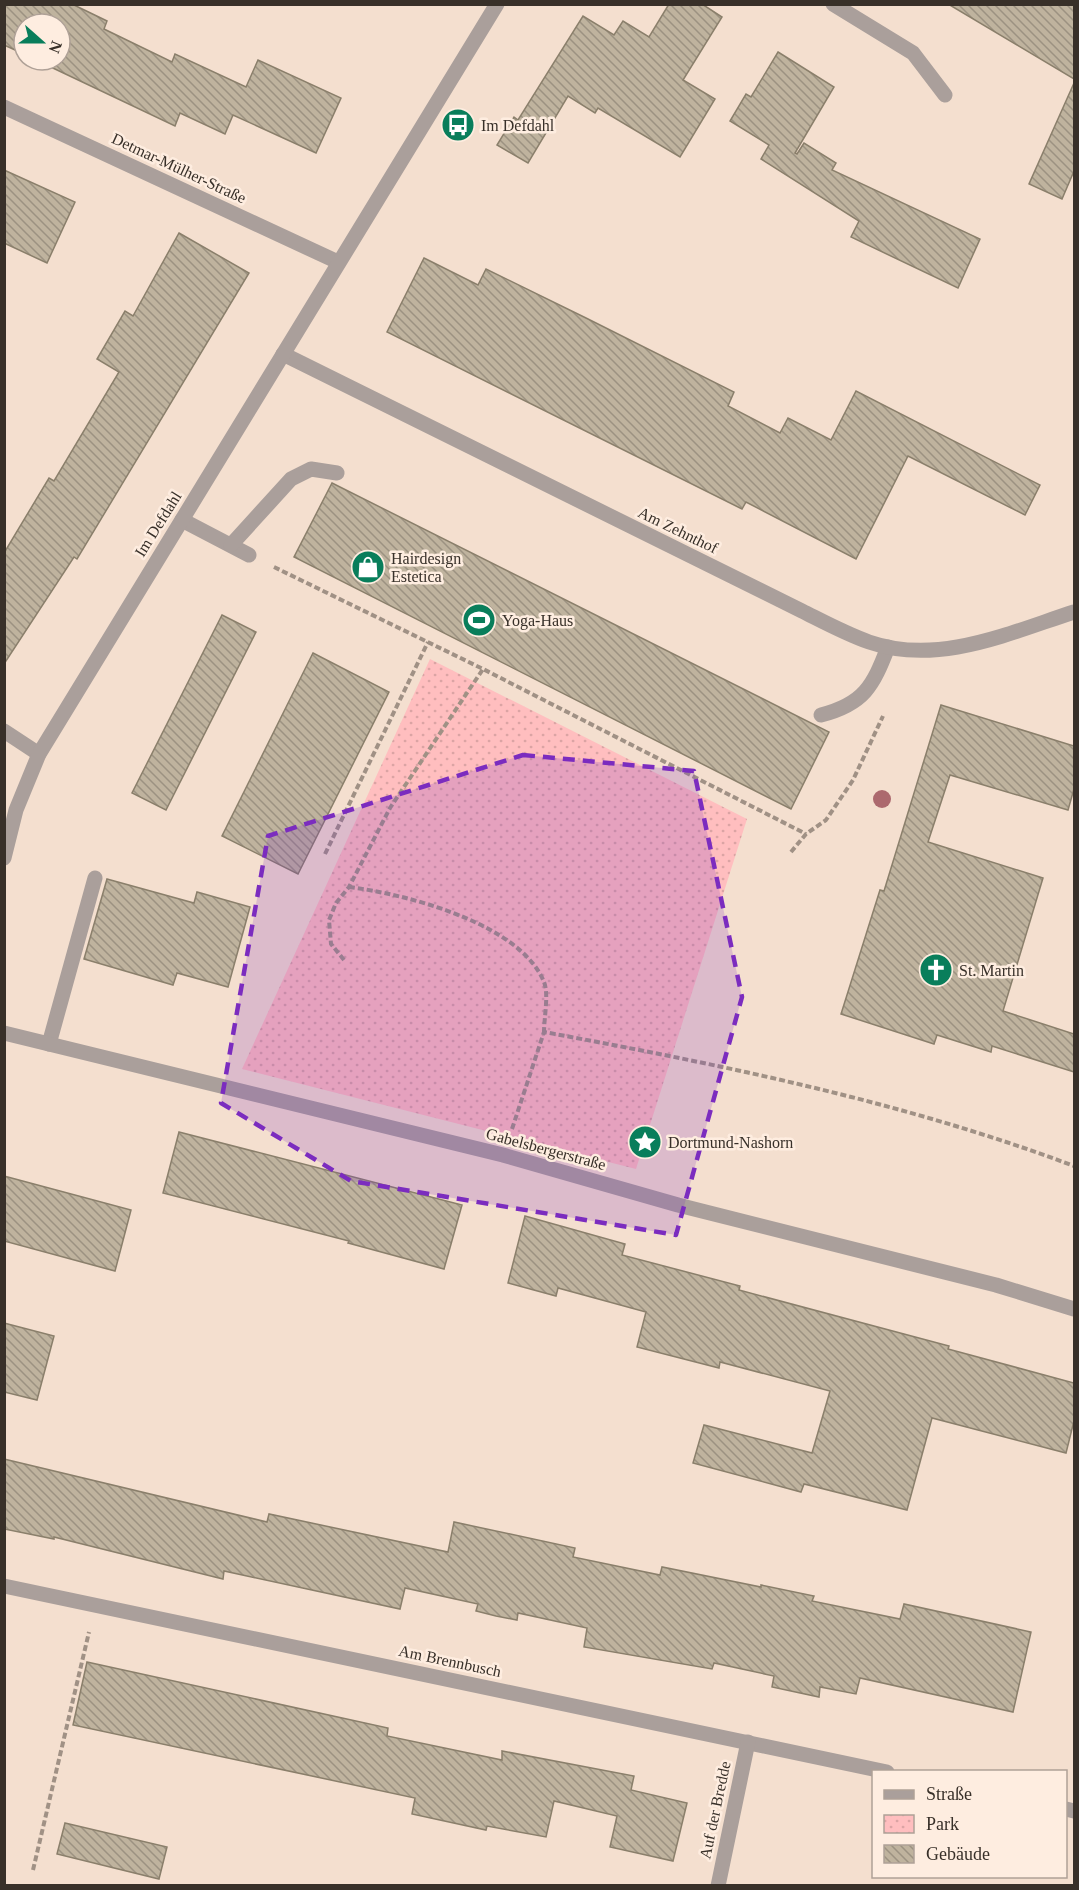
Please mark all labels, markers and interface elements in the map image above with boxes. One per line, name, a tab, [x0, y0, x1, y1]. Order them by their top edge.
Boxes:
north arrow	[12, 12, 72, 72]
text: N	[45, 39, 66, 56]
bus stop icon: Im Defdahl	[440, 107, 476, 143]
place label: Im Defdahl	[481, 117, 555, 134]
street label: Detmar-Mülher-Straße	[109, 129, 249, 207]
street label: Im Defdahl	[131, 488, 185, 560]
street label: Am Zehnthof	[635, 503, 721, 557]
shop icon: Hairdesign Estetica	[350, 549, 386, 585]
place label: Hairdesign Estetica	[391, 550, 461, 585]
sports icon: Yoga-Haus	[461, 602, 497, 638]
place label: Yoga-Haus	[502, 612, 573, 630]
church icon: St. Martin	[918, 952, 954, 988]
place label: St. Martin	[959, 962, 1024, 979]
place icon: Dortmund-Nashorn	[627, 1124, 663, 1160]
street label: Gabelsbergerstraße	[484, 1125, 608, 1174]
place label: Dortmund-Nashorn	[668, 1134, 793, 1151]
street label: Am Brennbusch	[397, 1642, 503, 1680]
street label: Auf der Bredde	[696, 1760, 734, 1860]
legend	[872, 1770, 1067, 1878]
text: Straße	[926, 1784, 972, 1804]
text: Park	[926, 1814, 959, 1834]
text: Gebäude	[926, 1844, 990, 1864]

